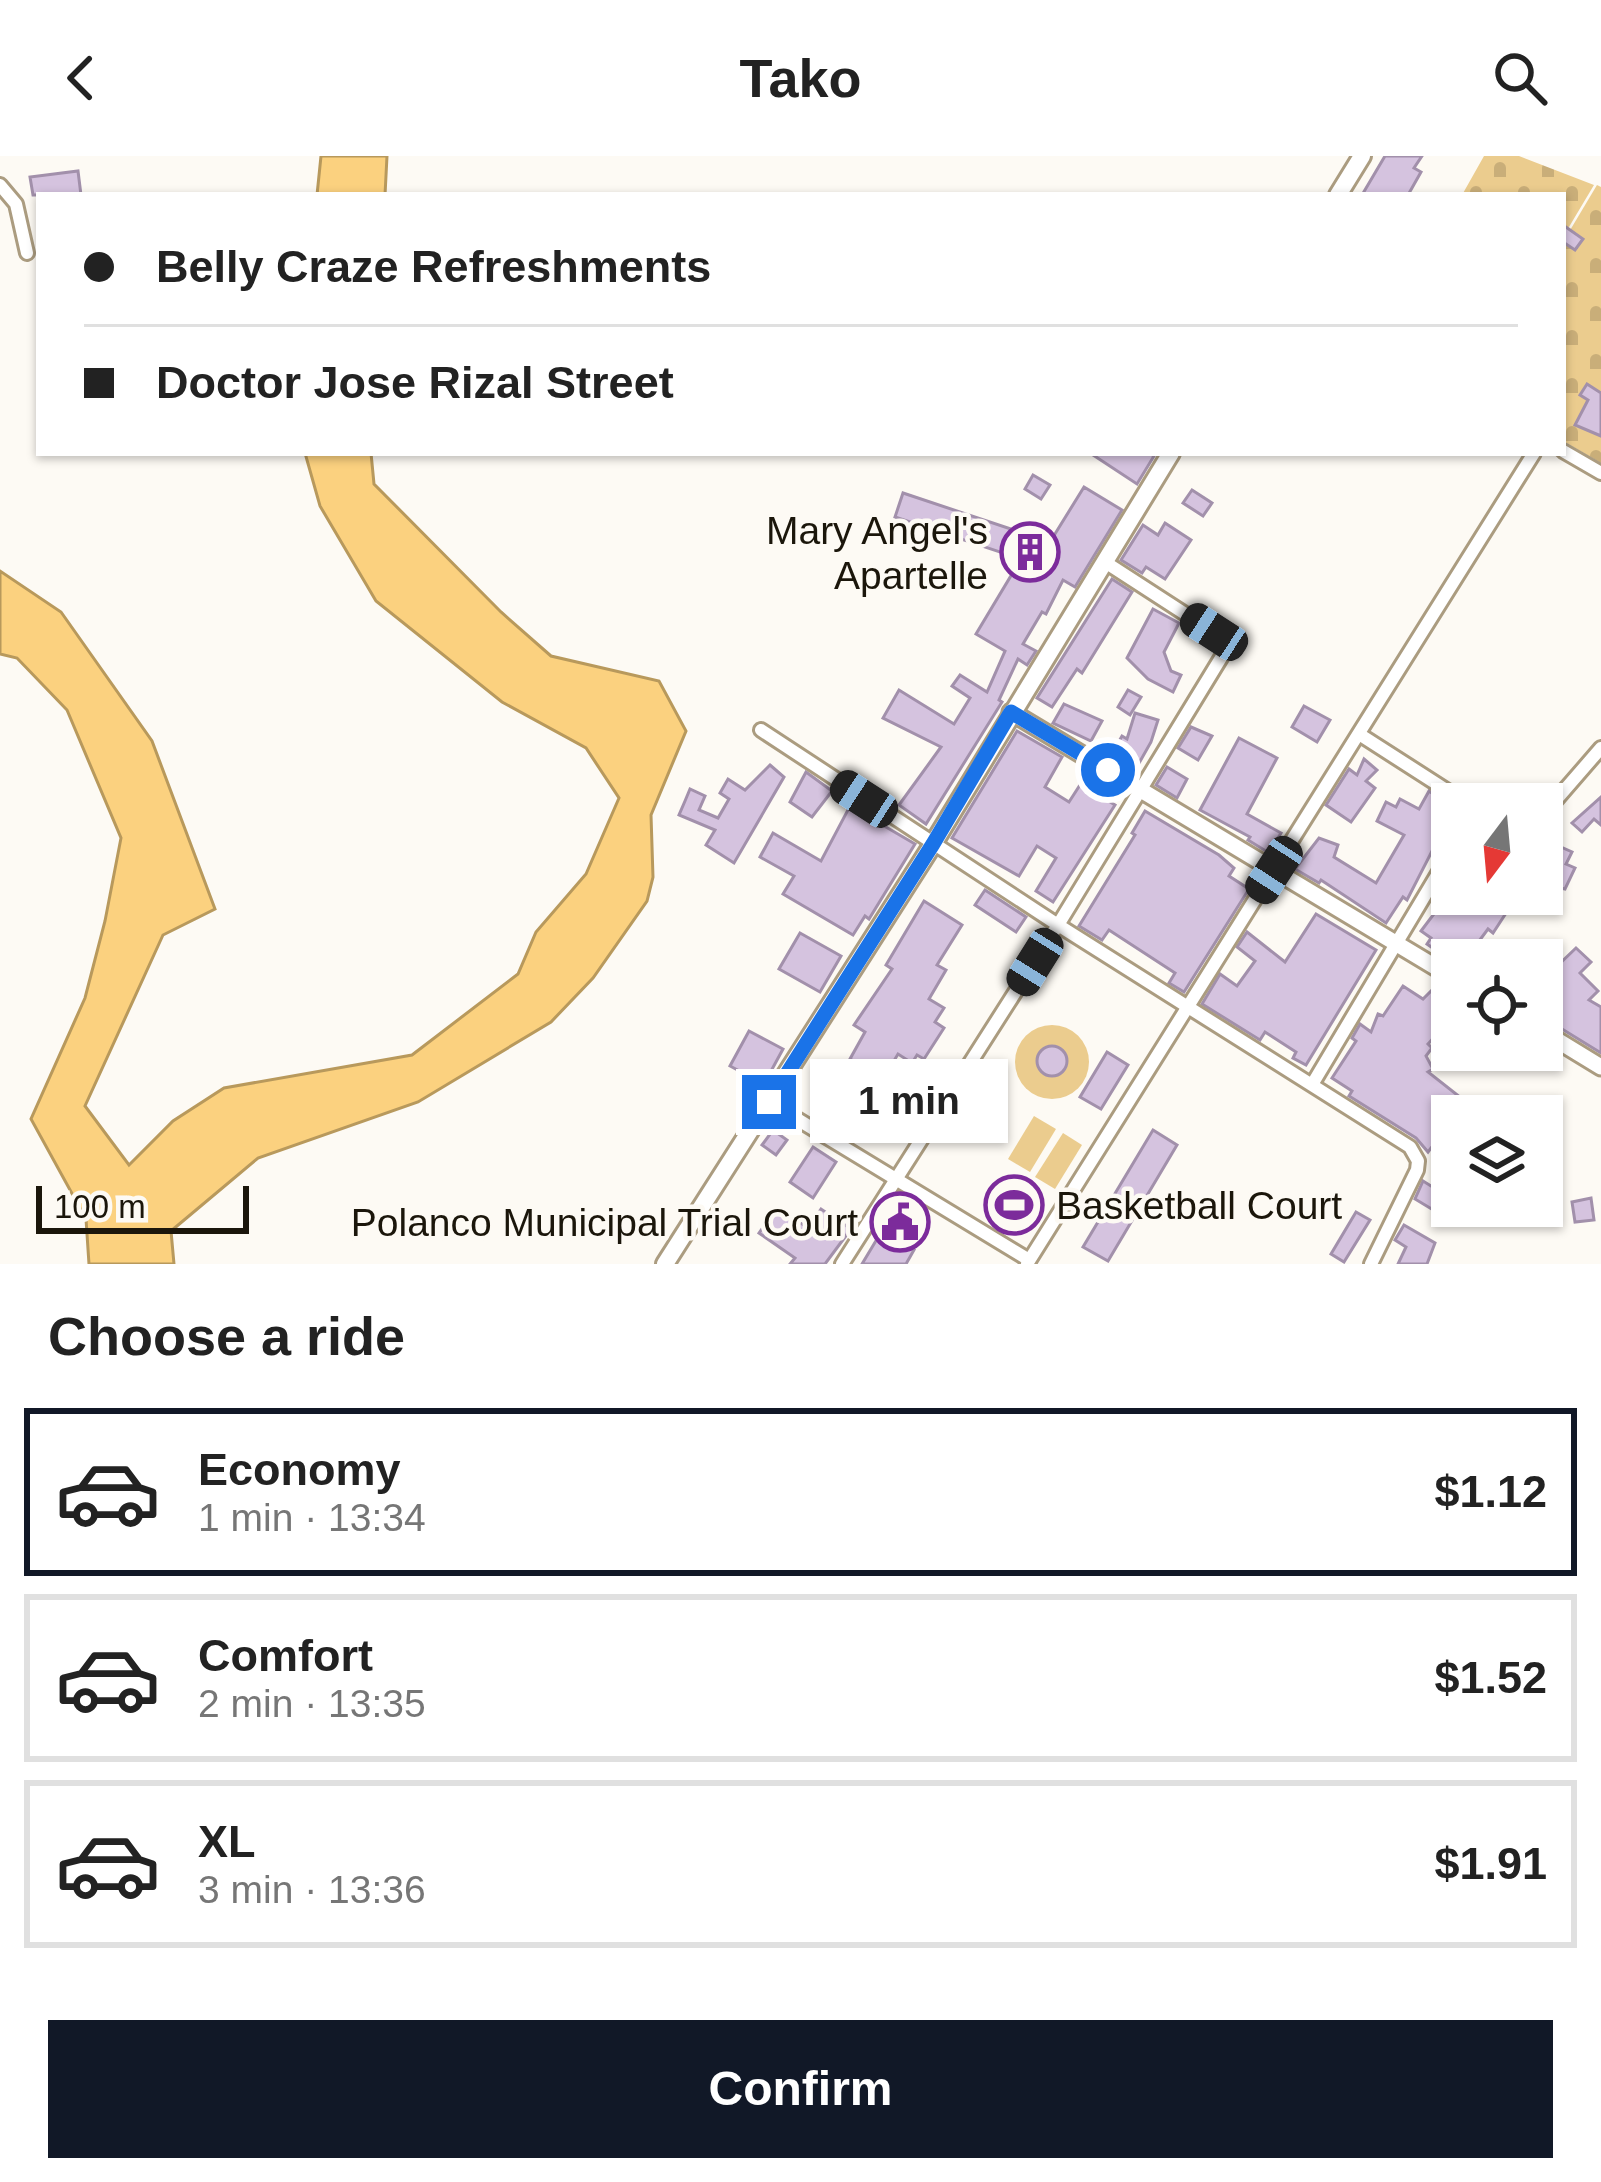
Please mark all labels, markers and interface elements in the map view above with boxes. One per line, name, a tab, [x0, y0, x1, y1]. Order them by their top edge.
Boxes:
icon: back	[48, 45, 114, 111]
icon: search	[1487, 45, 1553, 111]
text: Tako	[739, 48, 862, 108]
text: Belly Craze Refreshments	[156, 241, 711, 292]
text: Doctor Jose Rizal Street	[156, 357, 674, 408]
place label: Mary Angel's Apartelle	[766, 509, 988, 597]
building icon: Mary Angel's Apartelle	[999, 521, 1061, 583]
car	[1174, 597, 1254, 667]
route start	[1081, 743, 1135, 797]
car	[824, 764, 904, 834]
north arrow	[1431, 783, 1563, 915]
map controls	[1431, 783, 1563, 1227]
car	[1239, 830, 1309, 910]
car	[1001, 922, 1069, 1002]
button: locate	[1431, 939, 1563, 1071]
callout: 1 min	[811, 1060, 1009, 1144]
route end	[742, 1075, 796, 1129]
text: 1 min	[858, 1079, 960, 1122]
button: layers	[1431, 1095, 1563, 1227]
sports icon: Basketball Court	[983, 1174, 1045, 1236]
scale bar	[36, 1180, 249, 1233]
place label: Basketball Court	[1056, 1184, 1342, 1227]
text: 100 m	[54, 1188, 146, 1225]
public building icon: Polanco Municipal Trial Court	[869, 1191, 931, 1253]
place label: Polanco Municipal Trial Court	[351, 1201, 858, 1244]
text: Choose a ride	[48, 1306, 405, 1366]
icon: car	[54, 1438, 162, 1546]
text: Economy	[198, 1444, 401, 1495]
text: $1.12	[1434, 1466, 1547, 1517]
text: 1 min · 13:34	[198, 1496, 426, 1539]
icon: car	[54, 1624, 162, 1732]
text: Comfort	[198, 1630, 373, 1681]
text: $1.52	[1434, 1652, 1547, 1703]
text: 2 min · 13:35	[198, 1682, 426, 1725]
icon: car	[54, 1810, 162, 1918]
text: XL	[198, 1816, 256, 1867]
text: $1.91	[1434, 1838, 1547, 1889]
text: 3 min · 13:36	[198, 1868, 426, 1911]
button: Confirm	[48, 2020, 1553, 2158]

